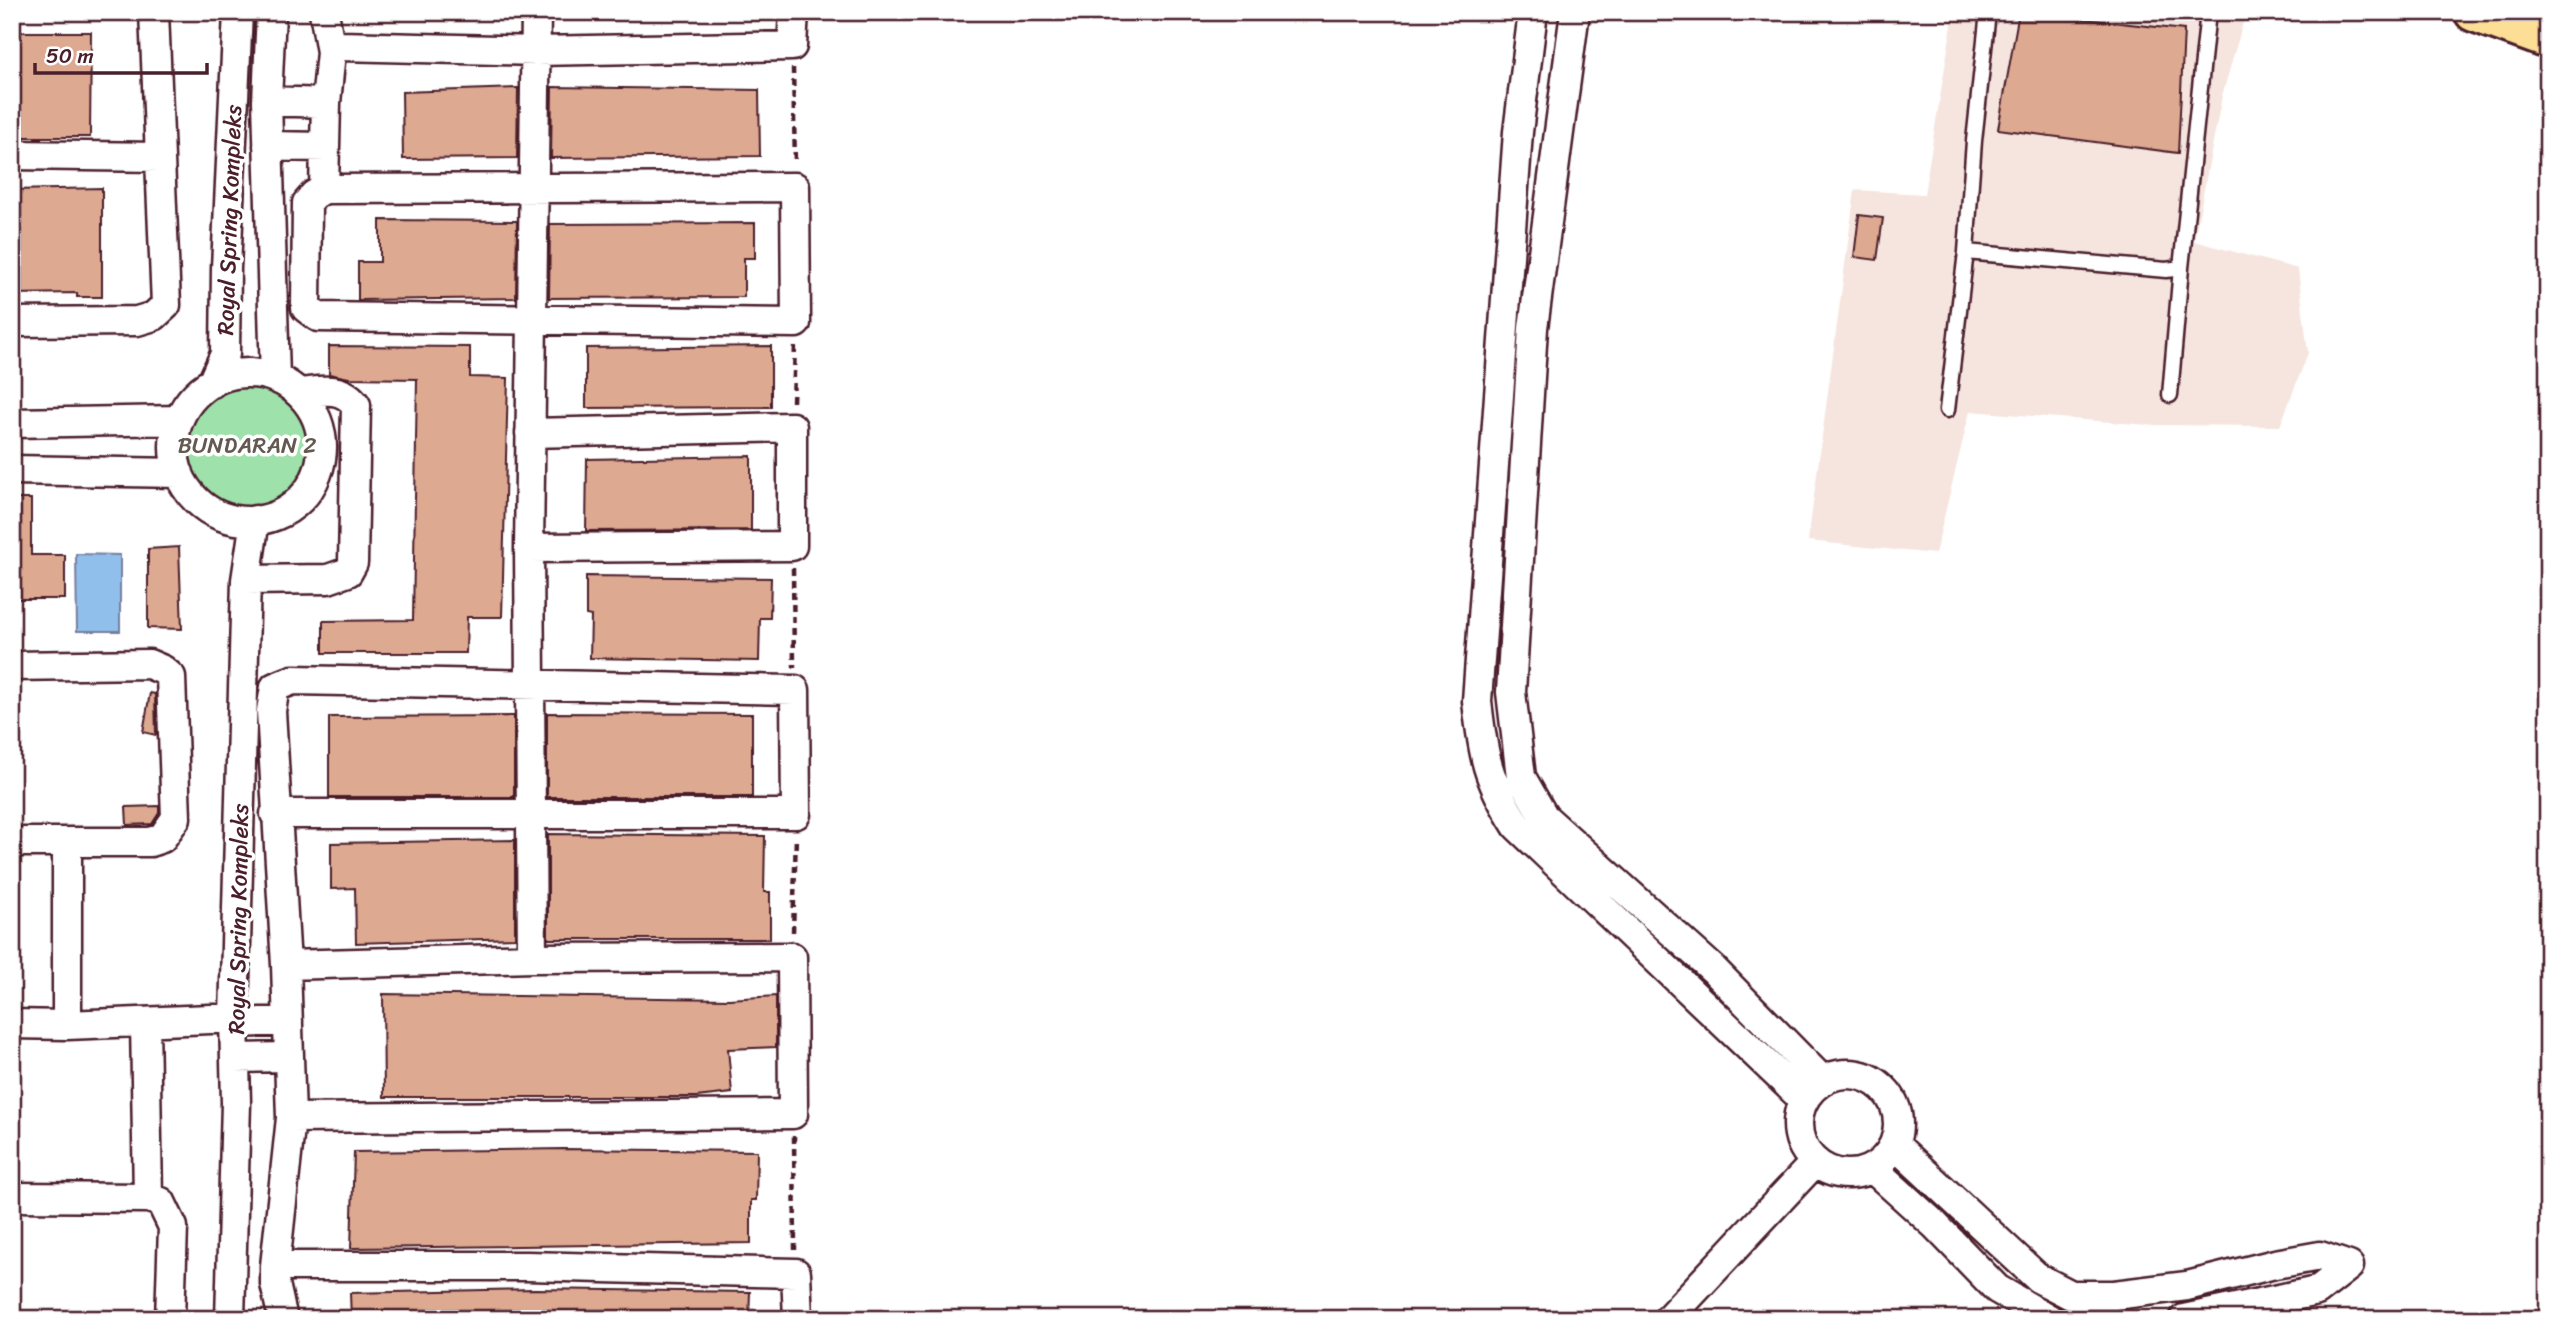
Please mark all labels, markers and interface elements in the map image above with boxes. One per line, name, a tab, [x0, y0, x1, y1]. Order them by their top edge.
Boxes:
scale bar	[35, 32, 206, 76]
text: 50 m	[46, 37, 94, 75]
street label: Royal Spring Kompleks	[205, 104, 254, 336]
park label: BUNDARAN 2	[178, 425, 316, 466]
street label: Royal Spring Kompleks	[216, 803, 261, 1035]

